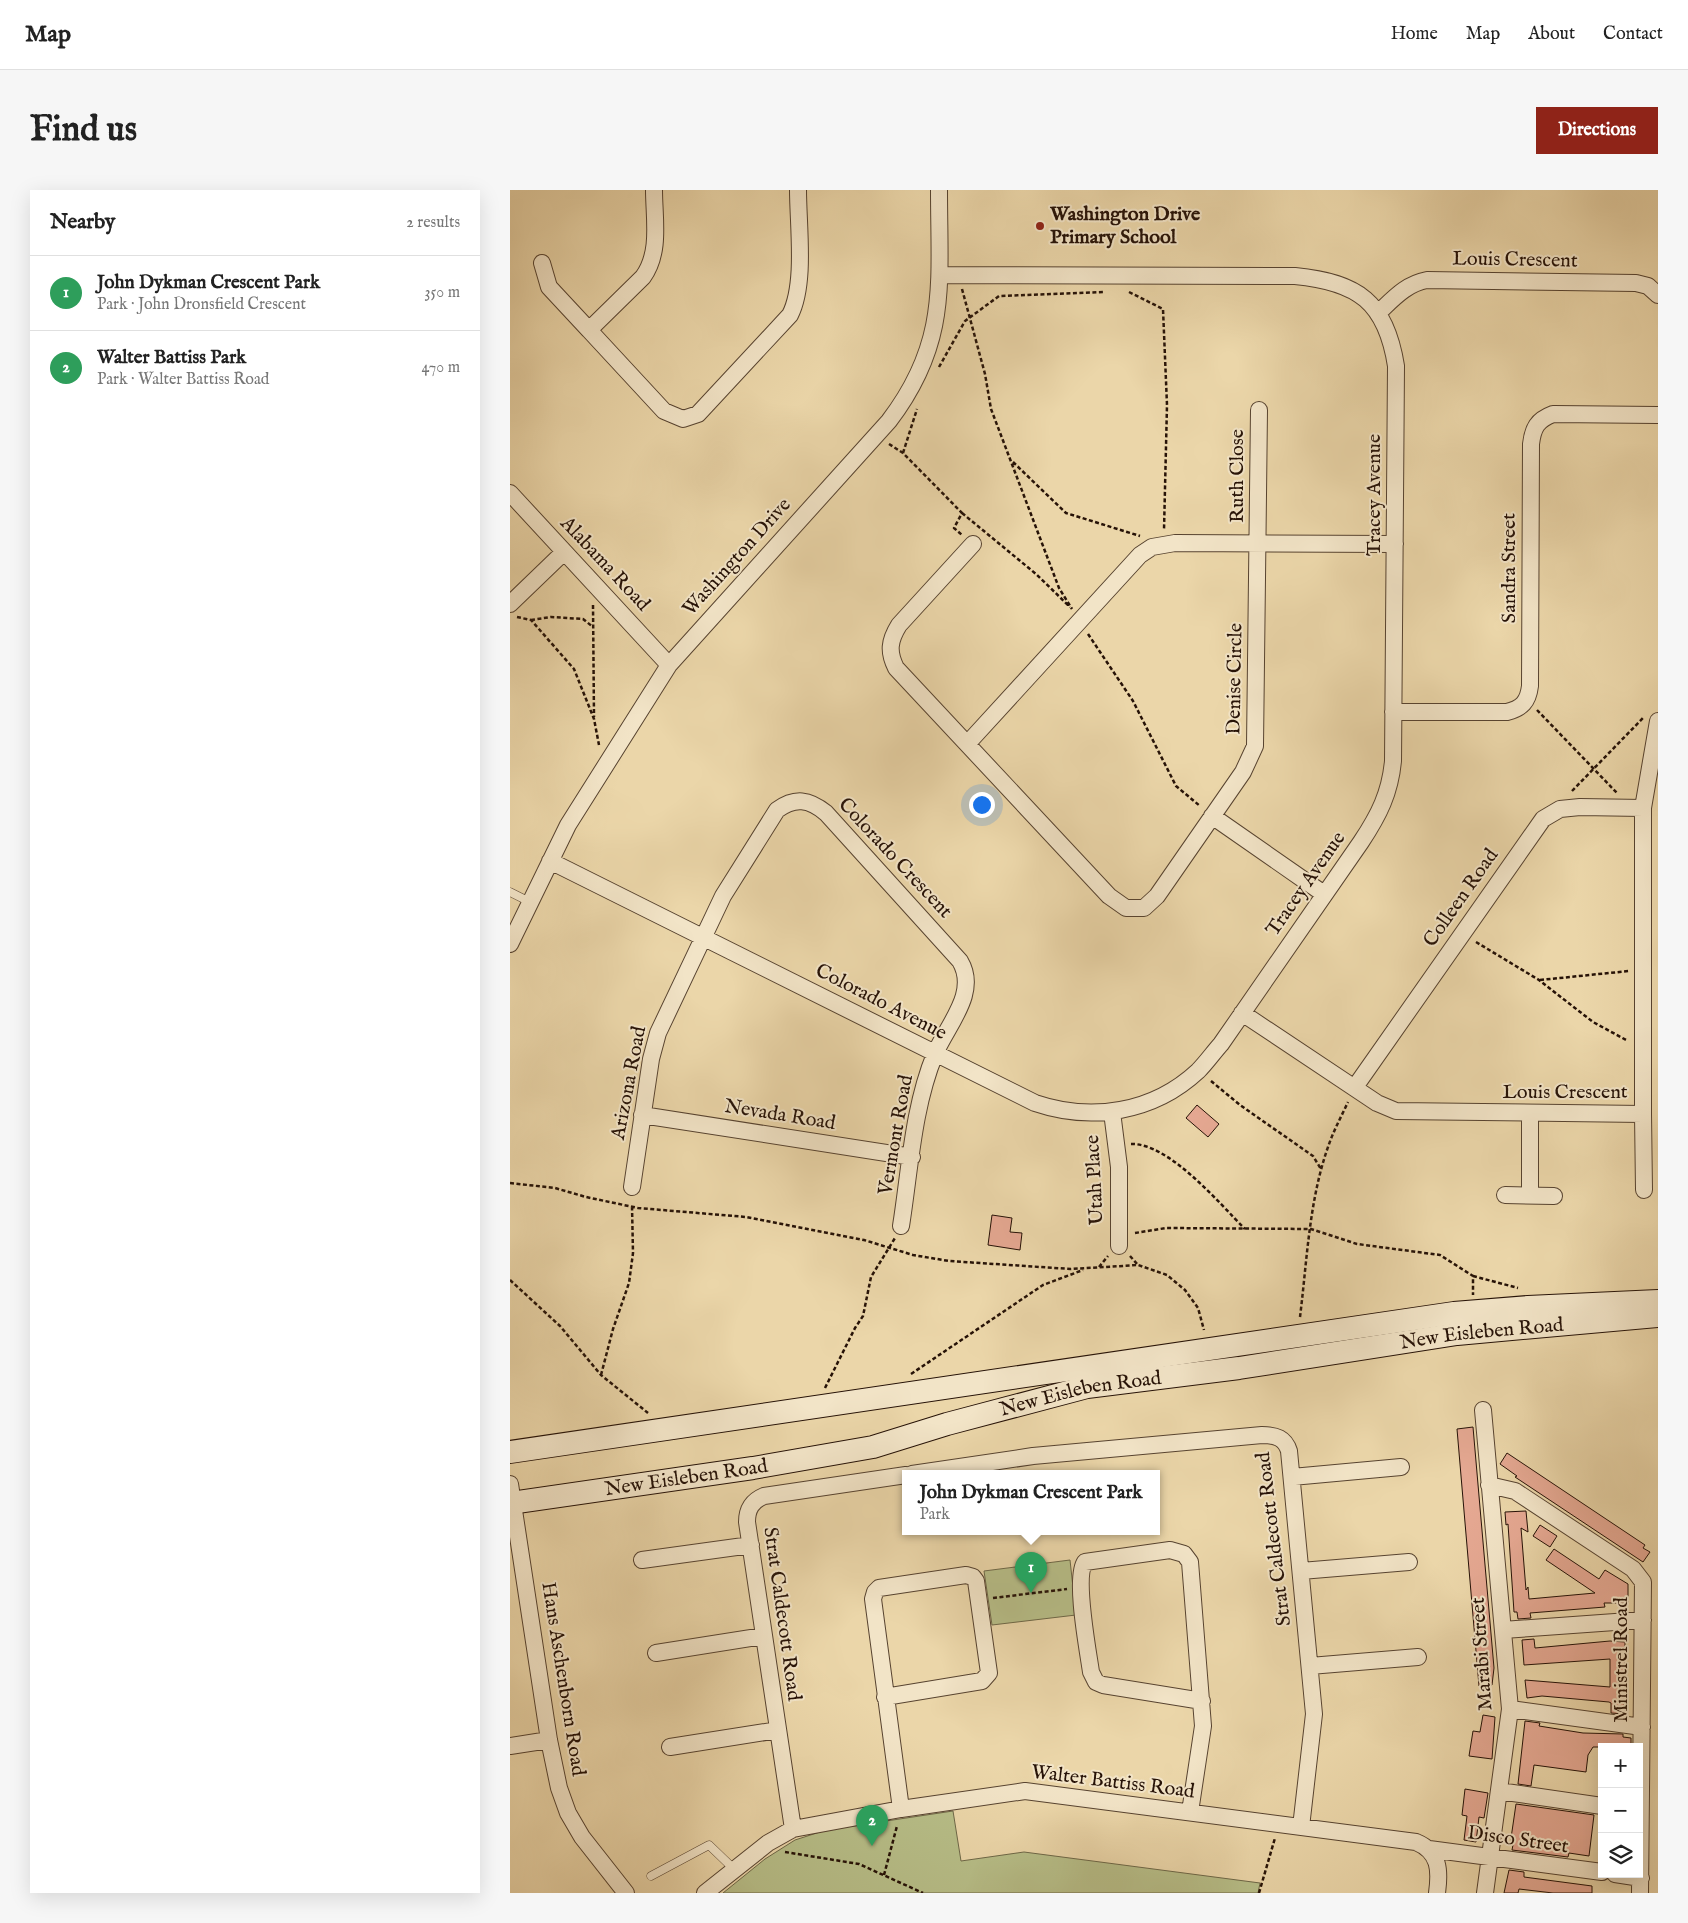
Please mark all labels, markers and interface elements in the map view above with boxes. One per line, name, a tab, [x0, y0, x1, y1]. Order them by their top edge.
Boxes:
text: Map	[25, 19, 71, 50]
text: Home	[1391, 23, 1438, 46]
text: Map	[1466, 23, 1500, 46]
text: About	[1528, 23, 1575, 46]
text: Contact	[1603, 23, 1663, 46]
button: Directions	[1536, 107, 1658, 154]
text: Find us	[30, 108, 137, 153]
place label: Washington Drive Primary School	[1049, 202, 1201, 250]
text: Nearby	[50, 209, 115, 236]
text: 2 results	[406, 213, 460, 233]
marker: Washington Drive Primary School	[1034, 220, 1046, 232]
street label: Louis Crescent	[1452, 246, 1578, 274]
text: John Dykman Crescent Park	[97, 271, 320, 295]
text: 1	[63, 283, 69, 303]
text: 350 m	[425, 283, 460, 303]
text: Park · John Dronsfield Crescent	[97, 295, 306, 315]
text: Walter Battiss Park	[97, 346, 246, 370]
text: 2	[62, 358, 70, 378]
text: 470 m	[421, 358, 460, 378]
text: Park · Walter Battiss Road	[97, 370, 269, 390]
street label: Ruth Close	[1225, 429, 1250, 523]
street label: Tracey Avenue	[1362, 434, 1387, 556]
street label: Washington Drive	[677, 493, 797, 621]
street label: Alabama Road	[554, 511, 656, 617]
street label: Sandra Street	[1497, 513, 1522, 623]
street label: Denise Circle	[1222, 623, 1248, 735]
street label: Colorado Crescent	[833, 792, 957, 924]
your location	[969, 792, 995, 818]
street label: Tracey Avenue	[1261, 827, 1351, 941]
street label: Colleen Road	[1418, 844, 1504, 952]
street label: Colorado Avenue	[811, 958, 951, 1046]
street label: Arizona Road	[606, 1024, 652, 1143]
street label: Vermont Road	[873, 1073, 919, 1198]
street label: Louis Crescent	[1502, 1080, 1628, 1105]
street label: Nevada Road	[723, 1094, 838, 1136]
street label: Utah Place	[1080, 1134, 1110, 1226]
street label: New Eisleben Road	[1398, 1312, 1565, 1355]
street label: New Eisleben Road	[997, 1365, 1163, 1422]
street label: Strat Caldecott Road	[1251, 1450, 1297, 1627]
street label: New Eisleben Road	[603, 1453, 770, 1502]
popup	[902, 1470, 1160, 1535]
text: John Dykman Crescent Park	[919, 1481, 1143, 1505]
text: Park	[919, 1505, 950, 1525]
street label: Strat Caldecott Road	[757, 1526, 807, 1703]
pin: 1	[1015, 1552, 1047, 1593]
street label: Hans Aschenborn Road	[535, 1580, 591, 1778]
street label: Marabi Street	[1466, 1596, 1498, 1711]
street label: Ministrel Road	[1609, 1597, 1634, 1723]
map controls	[1598, 1743, 1643, 1878]
button: +	[1598, 1743, 1643, 1788]
street label: Walter Battiss Road	[1030, 1760, 1196, 1804]
button: −	[1598, 1788, 1643, 1833]
pin: 2	[856, 1805, 888, 1846]
street label: Disco Street	[1466, 1821, 1570, 1859]
button: layers	[1598, 1833, 1643, 1878]

